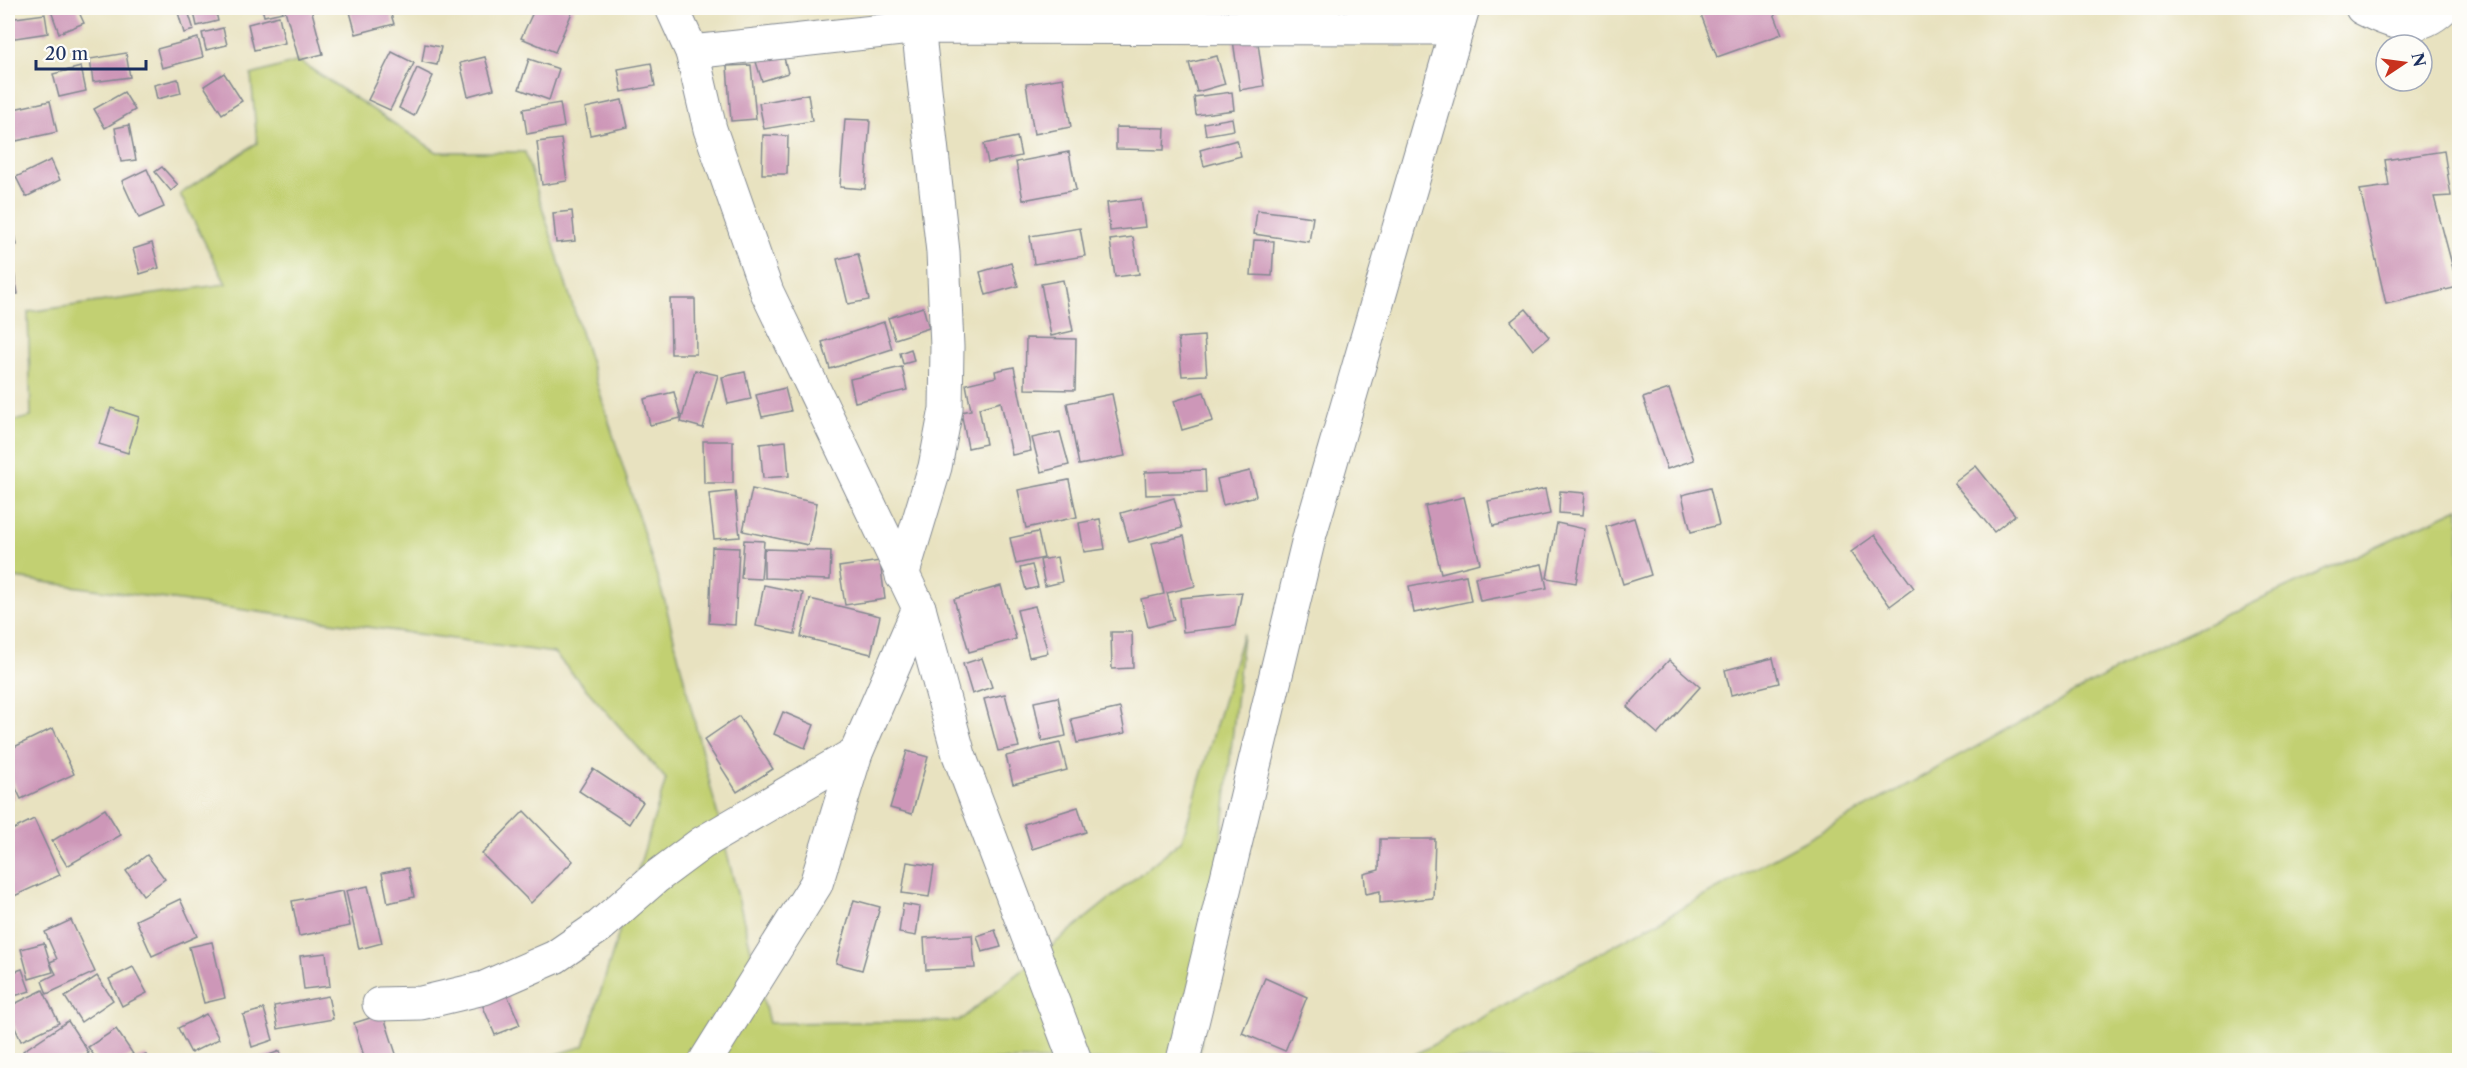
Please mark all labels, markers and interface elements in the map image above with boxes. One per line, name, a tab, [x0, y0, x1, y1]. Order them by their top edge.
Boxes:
scale bar	[36, 33, 146, 71]
north arrow	[2374, 33, 2434, 93]
text: 20 m	[45, 43, 89, 65]
text: N	[2407, 51, 2430, 69]

